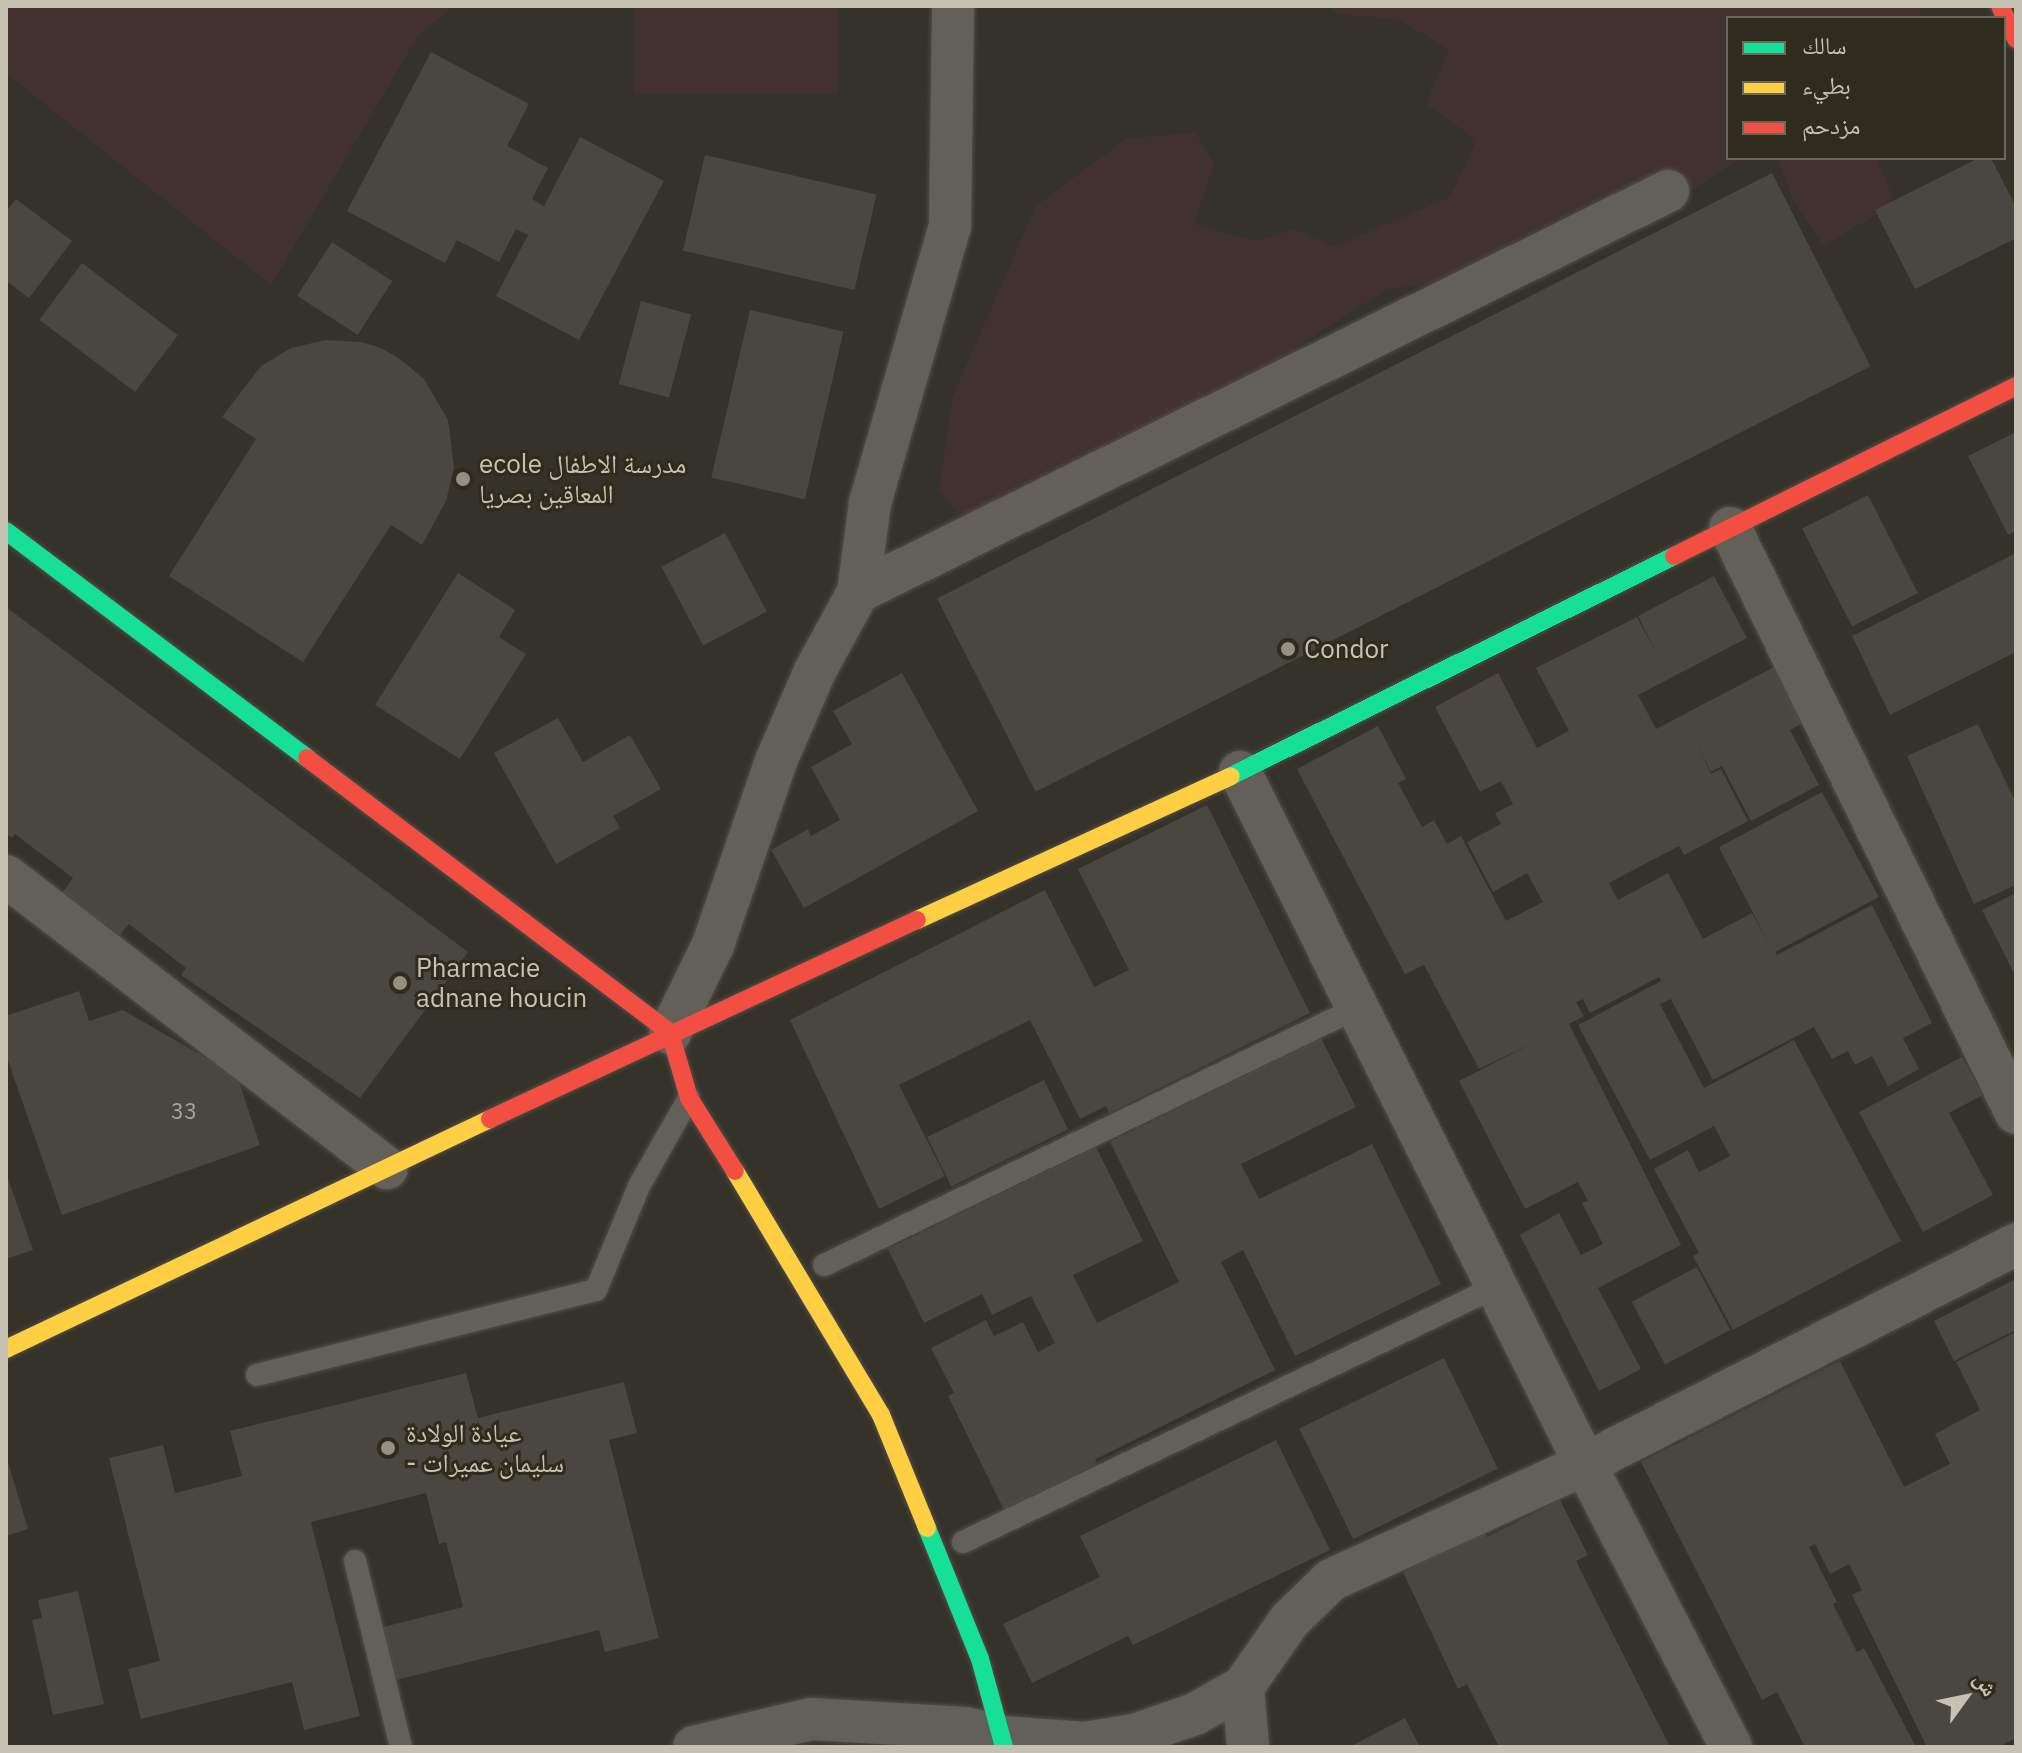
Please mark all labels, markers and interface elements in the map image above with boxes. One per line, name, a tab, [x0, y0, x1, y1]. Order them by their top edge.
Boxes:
legend	[1726, 16, 2006, 160]
text: سالك	[1802, 29, 1847, 61]
text: بطيء	[1802, 69, 1851, 101]
text: مزدحم	[1802, 109, 1861, 141]
place label: ecole مدرسة الاطفال المعاقين بصريا	[479, 448, 686, 510]
marker: ecole مدرسة الاطفال المعاقين بصريا	[454, 470, 472, 488]
place label: Condor	[1304, 633, 1389, 665]
marker: Condor	[1279, 640, 1297, 658]
place label: Pharmacie adnane houcin	[416, 952, 587, 1014]
marker: Pharmacie adnane houcin	[391, 974, 409, 992]
house number: 33	[171, 1098, 197, 1124]
place label: عيادة الولادة - سليمان عميرات	[406, 1417, 564, 1478]
marker: عيادة الولادة - سليمان عميرات	[377, 1437, 399, 1459]
north arrow	[1926, 1657, 2006, 1737]
text: ش	[1968, 1666, 2005, 1701]

